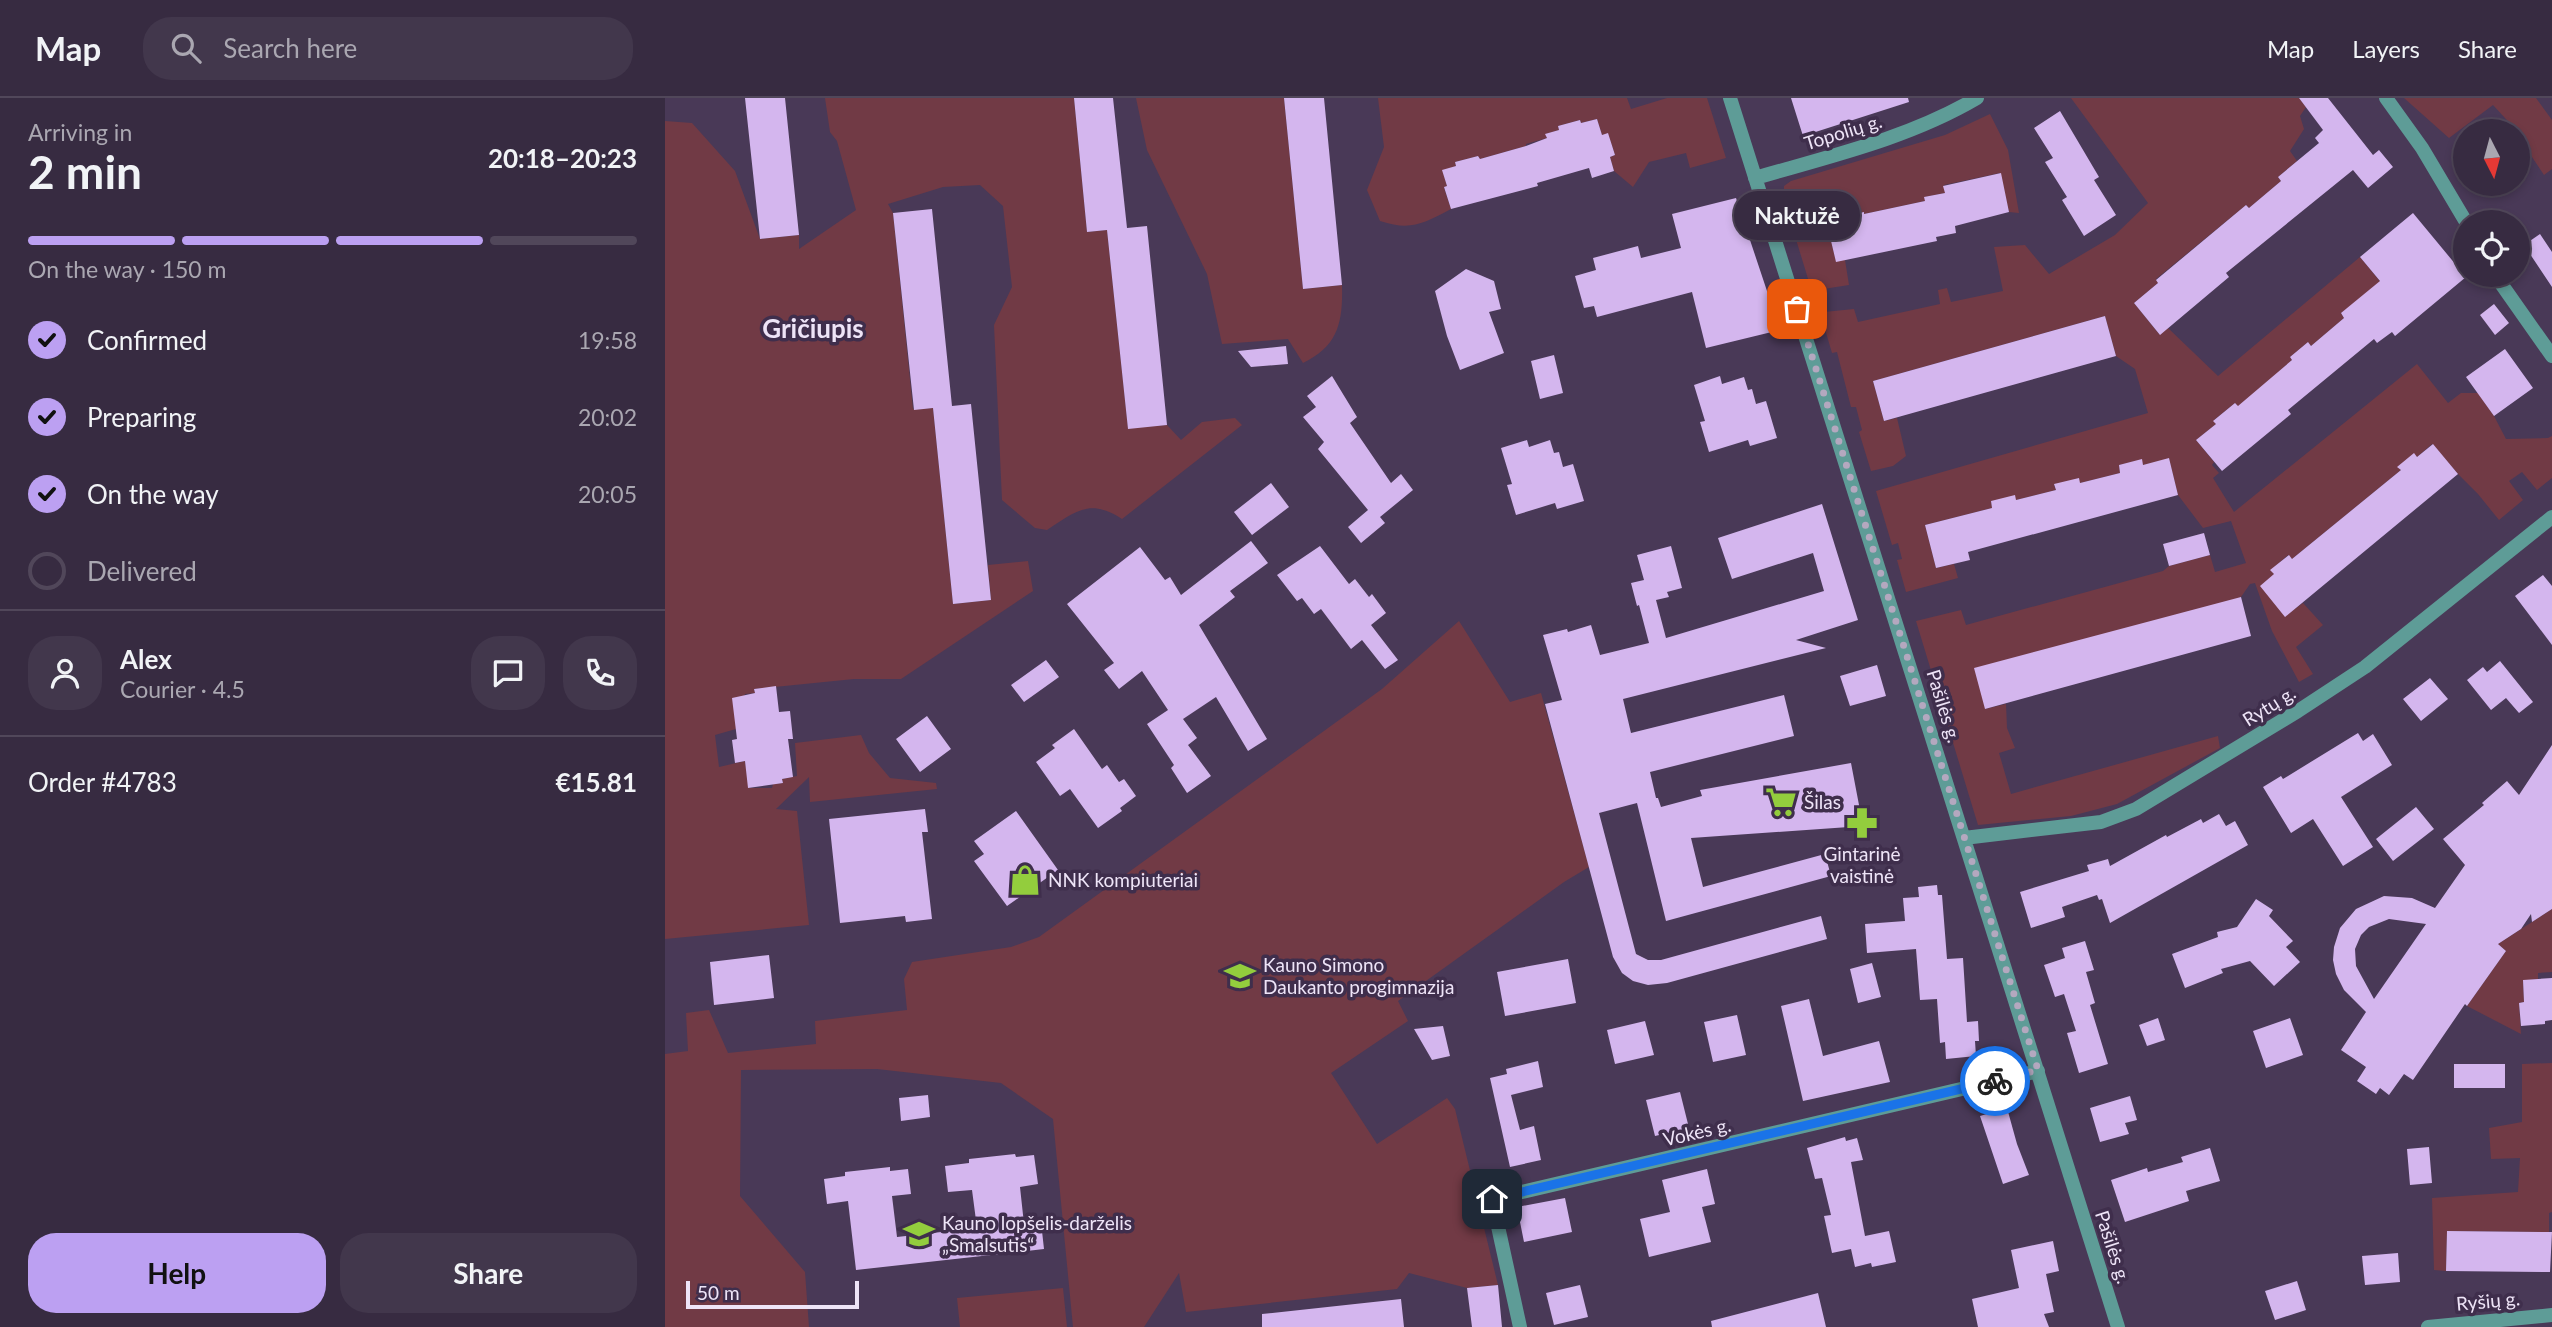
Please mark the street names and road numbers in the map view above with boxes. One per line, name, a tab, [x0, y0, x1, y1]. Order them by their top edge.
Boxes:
street label: Topolių g.	[1801, 109, 1884, 154]
street label: Pašilės g.	[1922, 666, 1966, 745]
street label: Rytų g.	[2238, 680, 2299, 731]
street label: Vokės g.	[1661, 1113, 1733, 1150]
street label: Pašilės g.	[2091, 1207, 2136, 1286]
street label: Ryšių g.	[2455, 1286, 2521, 1315]

